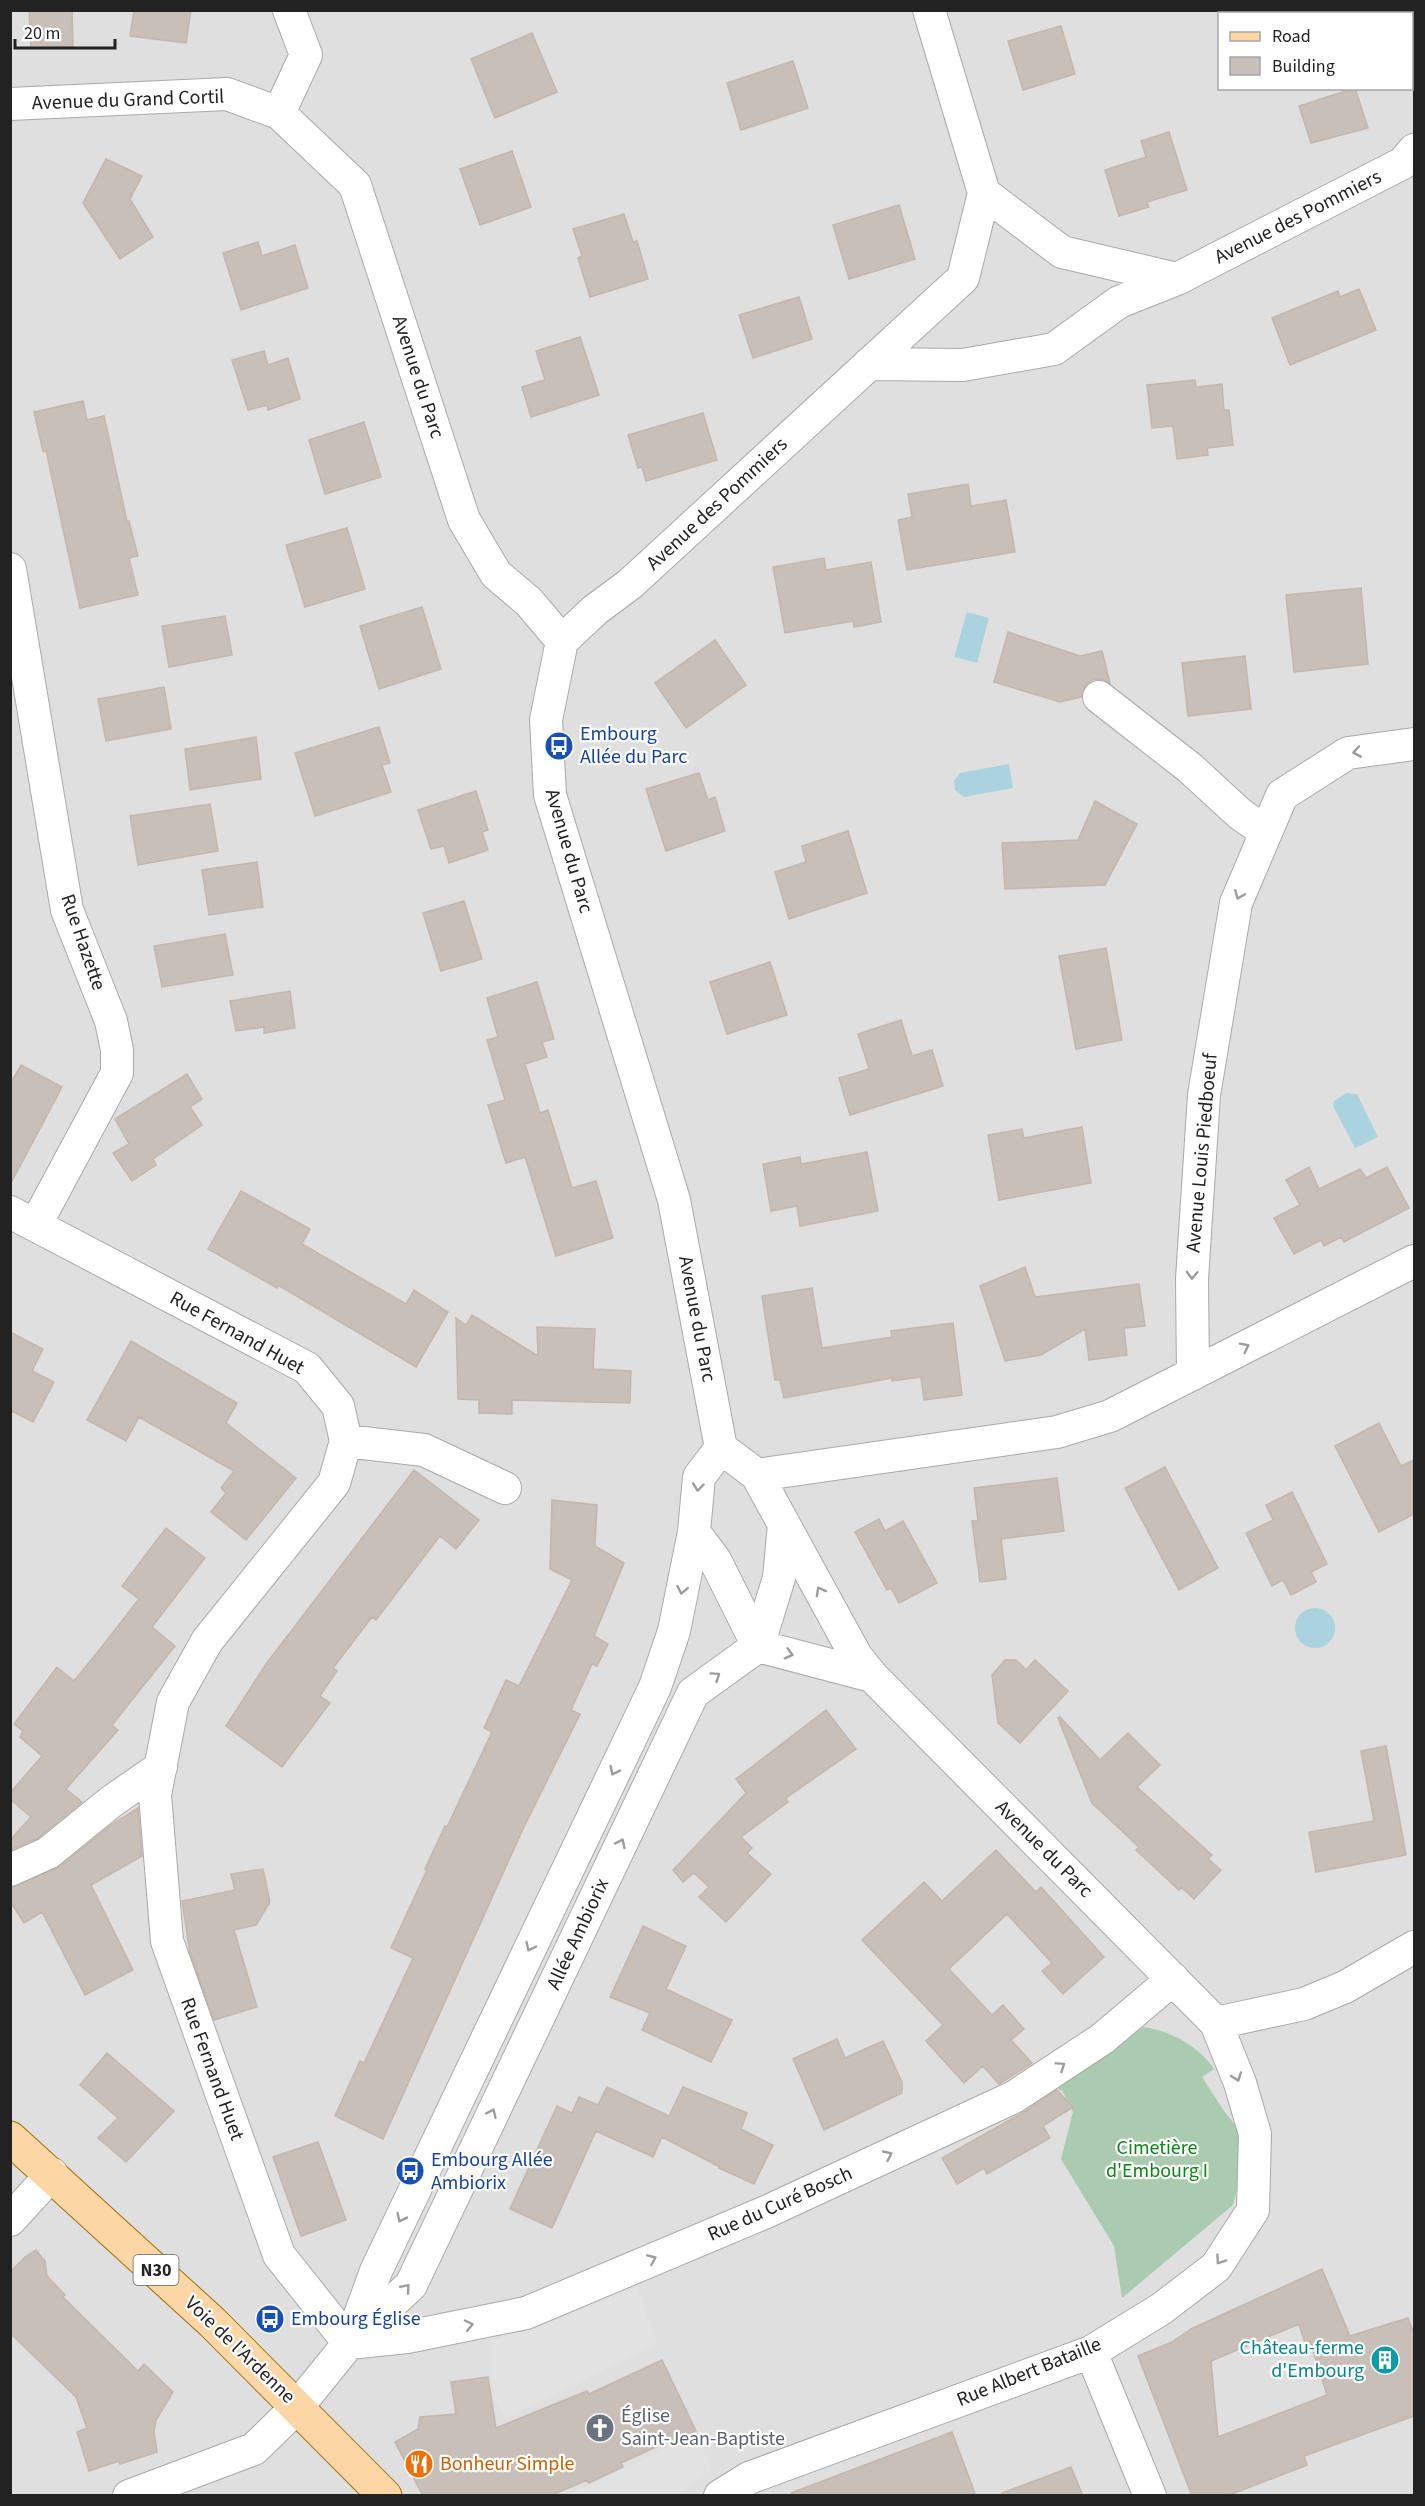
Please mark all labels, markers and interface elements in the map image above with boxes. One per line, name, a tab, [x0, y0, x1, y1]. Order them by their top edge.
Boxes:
scale bar	[15, 12, 116, 50]
legend	[1218, 12, 1413, 90]
text: 20 m	[24, 21, 60, 46]
text: Road	[1272, 24, 1311, 49]
text: Building	[1272, 54, 1335, 79]
street label: Avenue du Grand Cortil	[31, 83, 225, 117]
street label: Avenue des Pommiers	[1210, 163, 1386, 271]
street label: Avenue du Parc	[385, 312, 451, 442]
street label: Avenue des Pommiers	[640, 431, 794, 577]
place label: Embourg Allée du Parc	[580, 720, 687, 771]
bus stop icon: Embourg Allée du Parc	[543, 730, 575, 762]
one-way arrow	[1352, 746, 1362, 758]
street label: Avenue du Parc	[538, 786, 600, 916]
one-way arrow	[1234, 888, 1246, 899]
street label: Rue Hazette	[53, 890, 113, 994]
street label: Avenue Louis Piedboeuf	[1179, 1051, 1225, 1254]
street label: Avenue du Parc	[671, 1253, 723, 1385]
one-way arrow	[1186, 1270, 1199, 1279]
street label: Rue Fernand Huet	[165, 1284, 310, 1382]
one-way arrow	[1239, 1343, 1250, 1355]
one-way arrow	[693, 1482, 705, 1491]
one-way arrow	[676, 1584, 689, 1594]
one-way arrow	[816, 1586, 827, 1597]
one-way arrow	[784, 1647, 794, 1660]
one-way arrow	[710, 1672, 721, 1683]
one-way arrow	[610, 1765, 622, 1776]
street label: Avenue du Parc	[989, 1794, 1099, 1904]
one-way arrow	[614, 1838, 626, 1849]
street label: Allée Ambiorix	[540, 1874, 616, 1994]
one-way arrow	[526, 1941, 538, 1952]
street label: Rue Fernand Huet	[173, 1994, 251, 2145]
one-way arrow	[1054, 2062, 1065, 2073]
one-way arrow	[1230, 2071, 1243, 2082]
one-way arrow	[485, 2109, 497, 2120]
park label: Cimetière d'Embourg I	[1106, 2134, 1208, 2185]
place label: Embourg Allée Ambiorix	[431, 2146, 553, 2197]
one-way arrow	[882, 2150, 893, 2162]
bus stop icon: Embourg Allée Ambiorix	[394, 2155, 426, 2187]
street label: Rue du Curé Bosch	[703, 2160, 857, 2248]
one-way arrow	[397, 2212, 409, 2223]
one-way arrow	[1216, 2253, 1227, 2264]
road number: N30	[134, 2255, 178, 2285]
one-way arrow	[646, 2255, 657, 2267]
one-way arrow	[399, 2284, 410, 2295]
street label: Voie de l'Ardenne	[178, 2290, 302, 2410]
bus stop icon: Embourg Église	[254, 2303, 286, 2335]
place label: Embourg Église	[291, 2305, 421, 2333]
one-way arrow	[464, 2319, 474, 2332]
street label: Rue Albert Bataille	[952, 2330, 1106, 2414]
place label: Château-ferme d'Embourg	[1240, 2334, 1364, 2385]
building icon: Château-ferme d'Embourg	[1369, 2344, 1401, 2376]
place label: Église Saint-Jean-Baptiste	[621, 2402, 785, 2453]
church icon: Église Saint-Jean-Baptiste	[584, 2412, 616, 2444]
restaurant icon: Bonheur Simple	[403, 2448, 435, 2480]
place label: Bonheur Simple	[440, 2450, 575, 2478]

